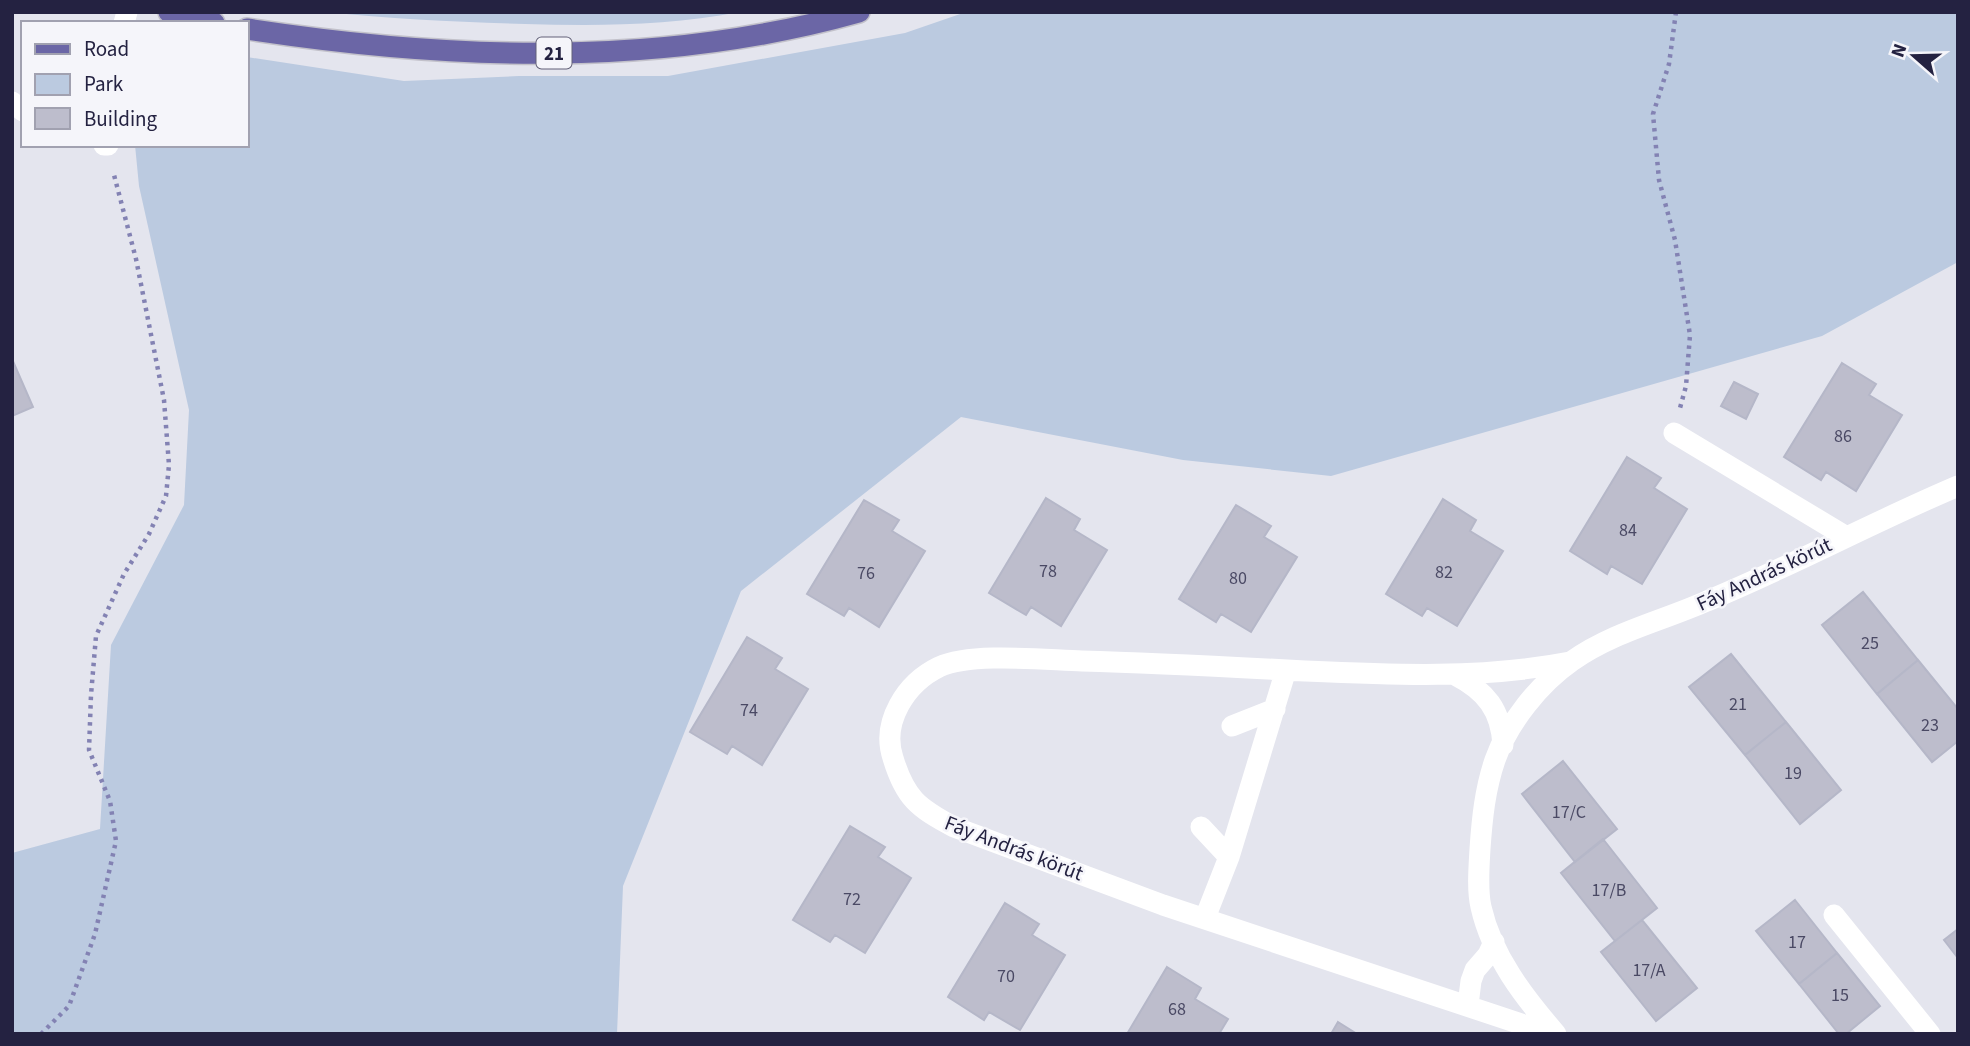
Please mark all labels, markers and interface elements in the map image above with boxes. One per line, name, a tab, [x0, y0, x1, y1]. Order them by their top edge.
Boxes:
legend	[21, 21, 248, 147]
north arrow	[1879, 21, 1949, 91]
text: Road	[84, 34, 129, 64]
road number: 21	[536, 38, 572, 68]
text: N	[1885, 40, 1914, 61]
text: Park	[84, 69, 124, 99]
text: Building	[84, 104, 158, 134]
house number: 86	[1834, 424, 1852, 449]
house number: 84	[1619, 518, 1637, 543]
street label: Fáy András körút	[1691, 529, 1837, 619]
house number: 78	[1039, 559, 1057, 584]
house number: 82	[1435, 560, 1453, 585]
house number: 76	[857, 561, 875, 586]
house number: 80	[1229, 566, 1247, 591]
house number: 25	[1861, 631, 1879, 656]
house number: 21	[1729, 692, 1747, 717]
house number: 74	[740, 698, 758, 723]
house number: 23	[1921, 713, 1939, 738]
house number: 19	[1784, 761, 1802, 786]
house number: 17/C	[1552, 800, 1586, 825]
street label: Fáy András körút	[940, 808, 1088, 888]
house number: 17/B	[1592, 878, 1626, 903]
house number: 72	[843, 887, 861, 912]
house number: 17	[1788, 930, 1806, 955]
house number: 17/A	[1632, 958, 1666, 983]
house number: 70	[997, 964, 1015, 989]
house number: 15	[1831, 983, 1849, 1008]
house number: 68	[1168, 997, 1186, 1022]

